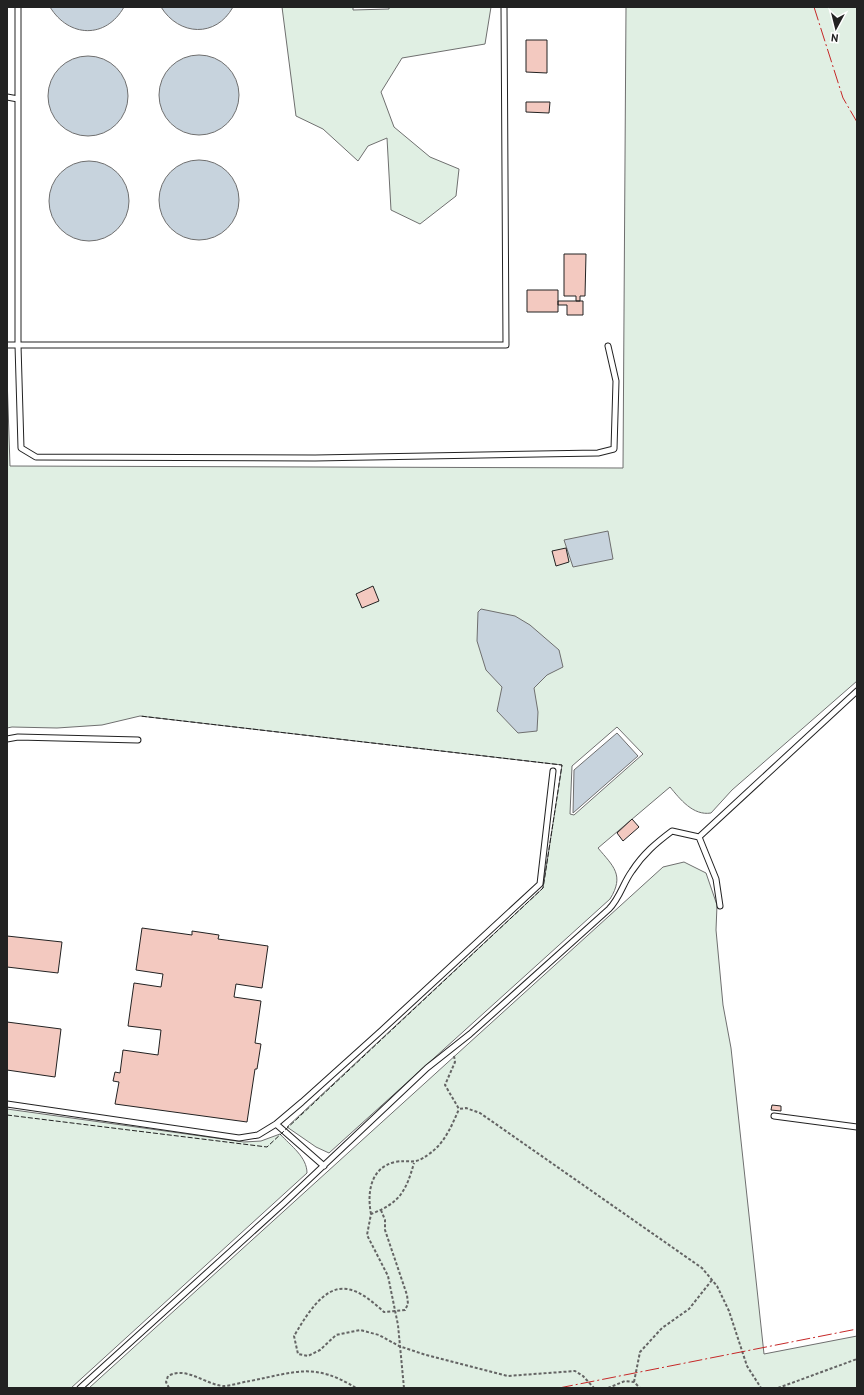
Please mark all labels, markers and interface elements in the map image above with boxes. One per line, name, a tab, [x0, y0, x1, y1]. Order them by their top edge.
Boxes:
north arrow	[816, 8, 856, 48]
text: N	[830, 31, 839, 45]

